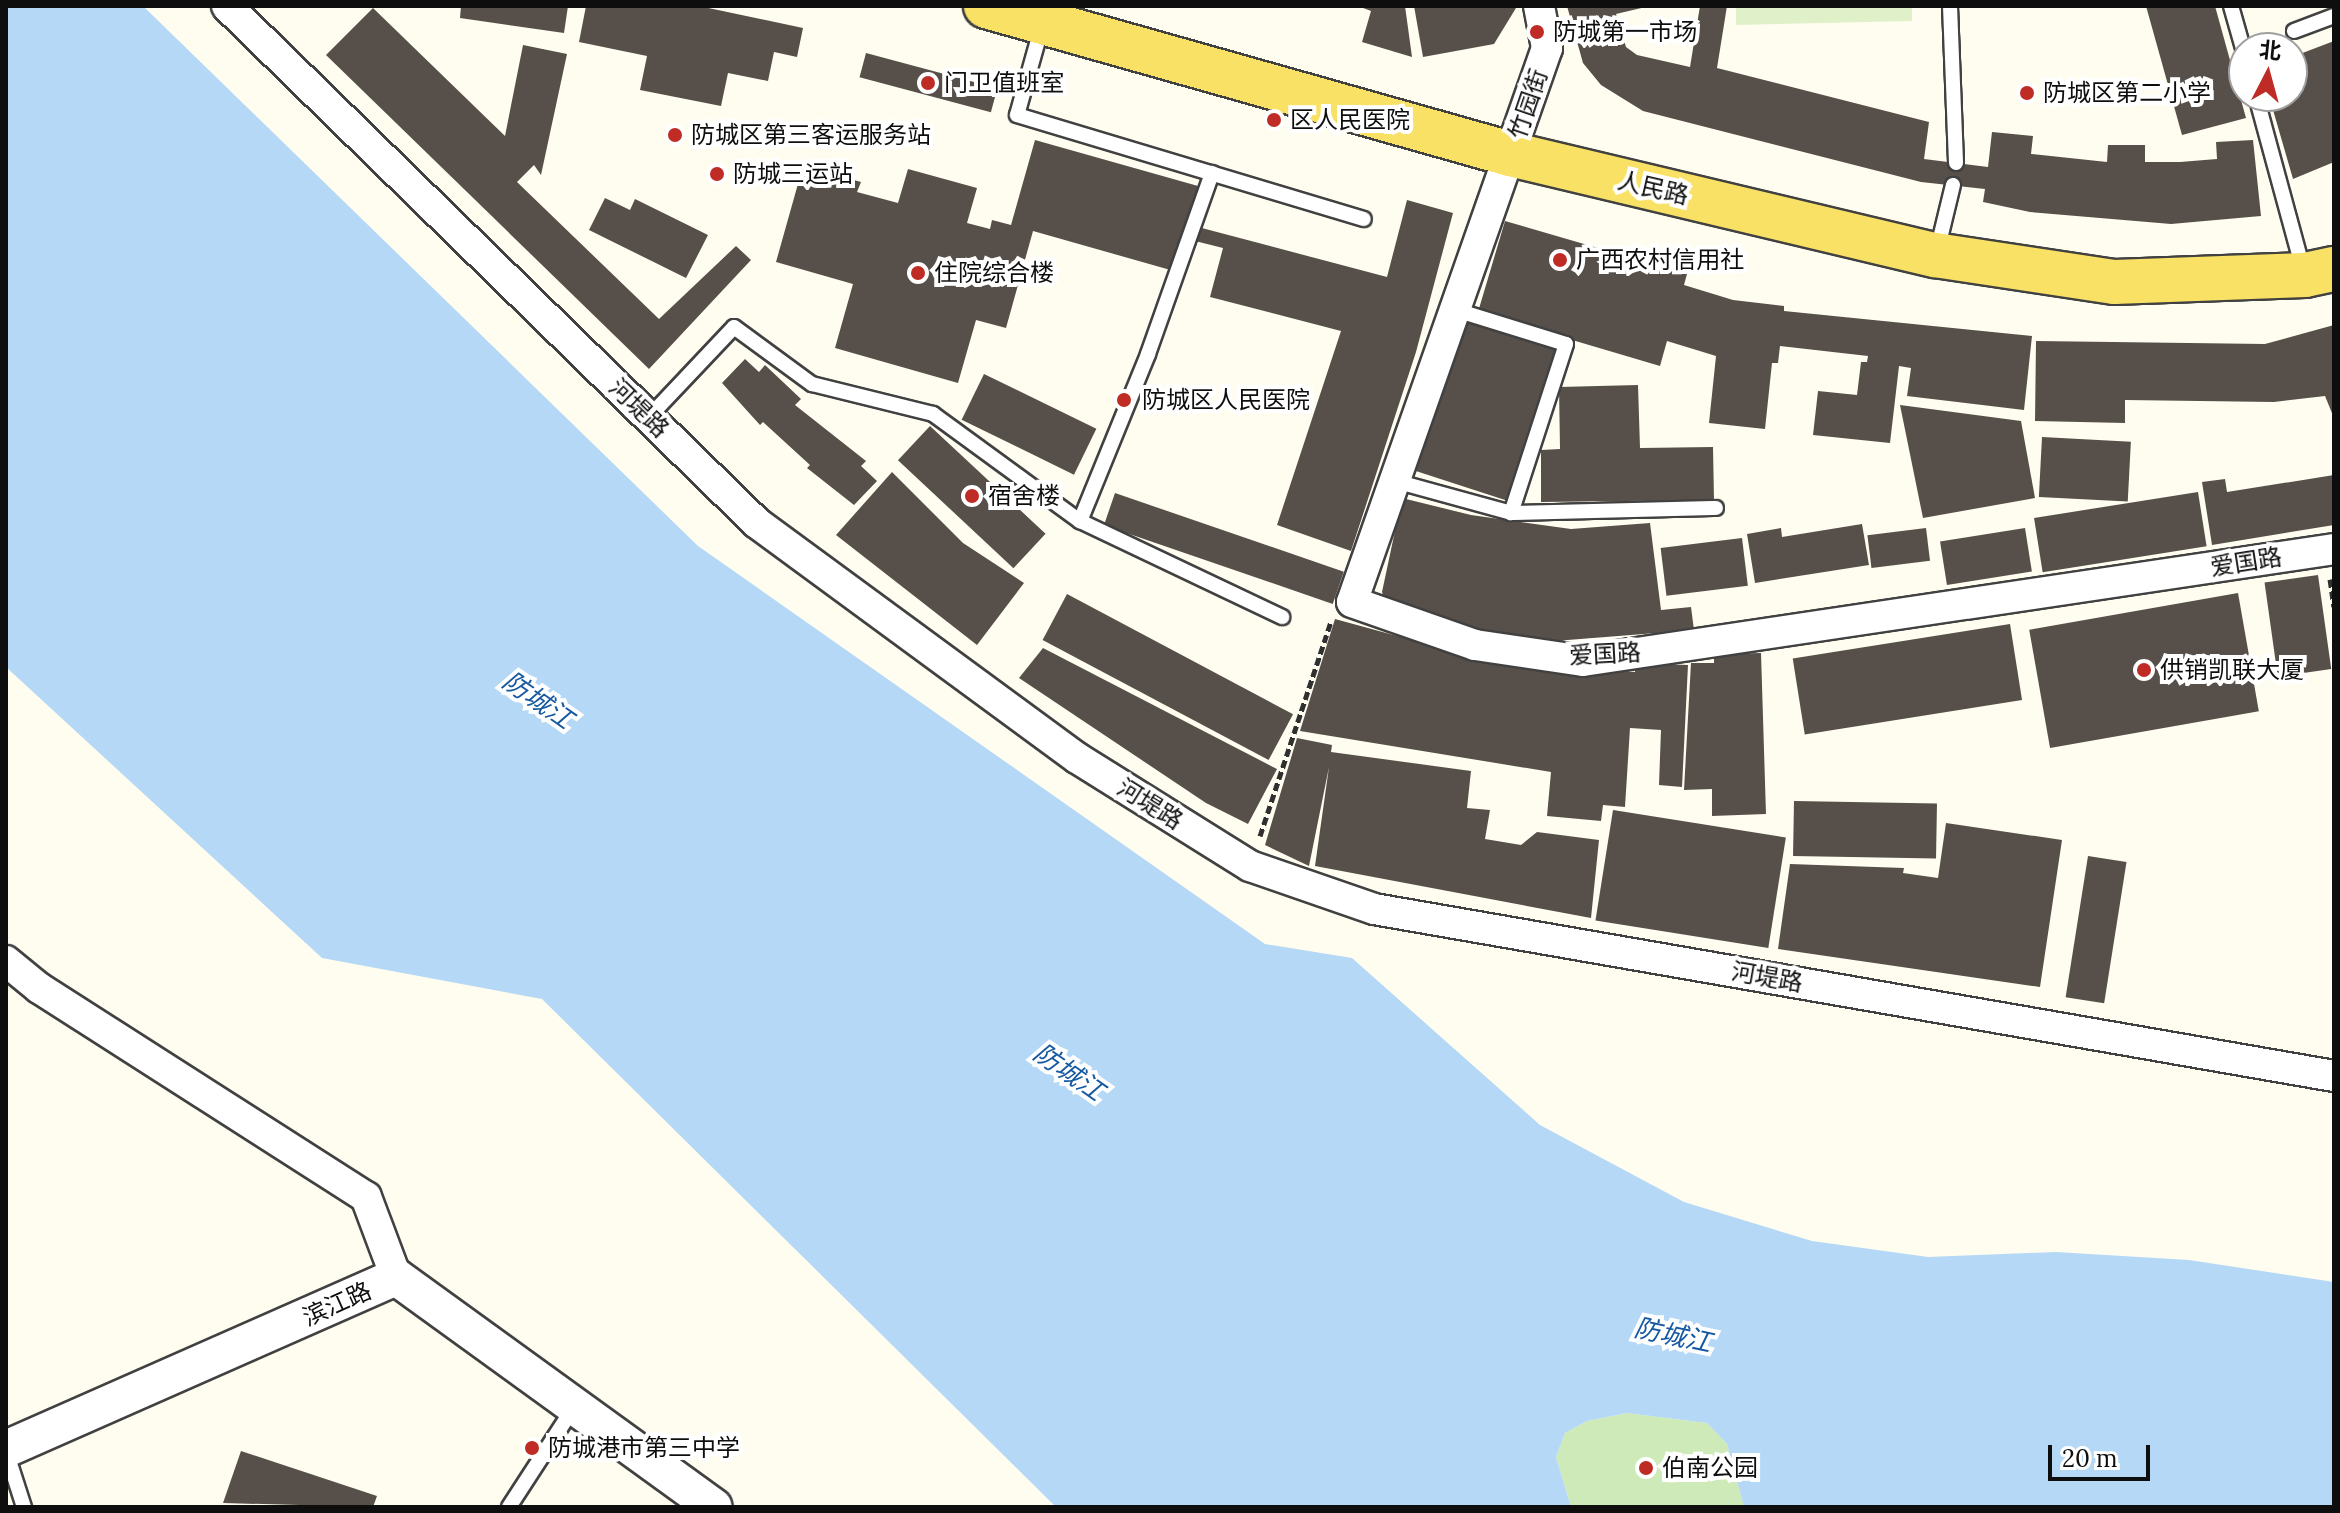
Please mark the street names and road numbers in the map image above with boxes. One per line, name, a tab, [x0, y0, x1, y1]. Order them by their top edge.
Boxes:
street label: 竹园街	[1503, 65, 1553, 143]
street label: 人民路	[1615, 166, 1691, 210]
street label: 河堤路	[603, 373, 675, 443]
street label: 爱国路	[2208, 542, 2284, 582]
street label: 爱国路	[1568, 638, 1642, 670]
street label: 河堤路	[1112, 773, 1188, 835]
street label: 河堤路	[1729, 957, 1805, 997]
street label: 滨江路	[298, 1276, 376, 1332]

